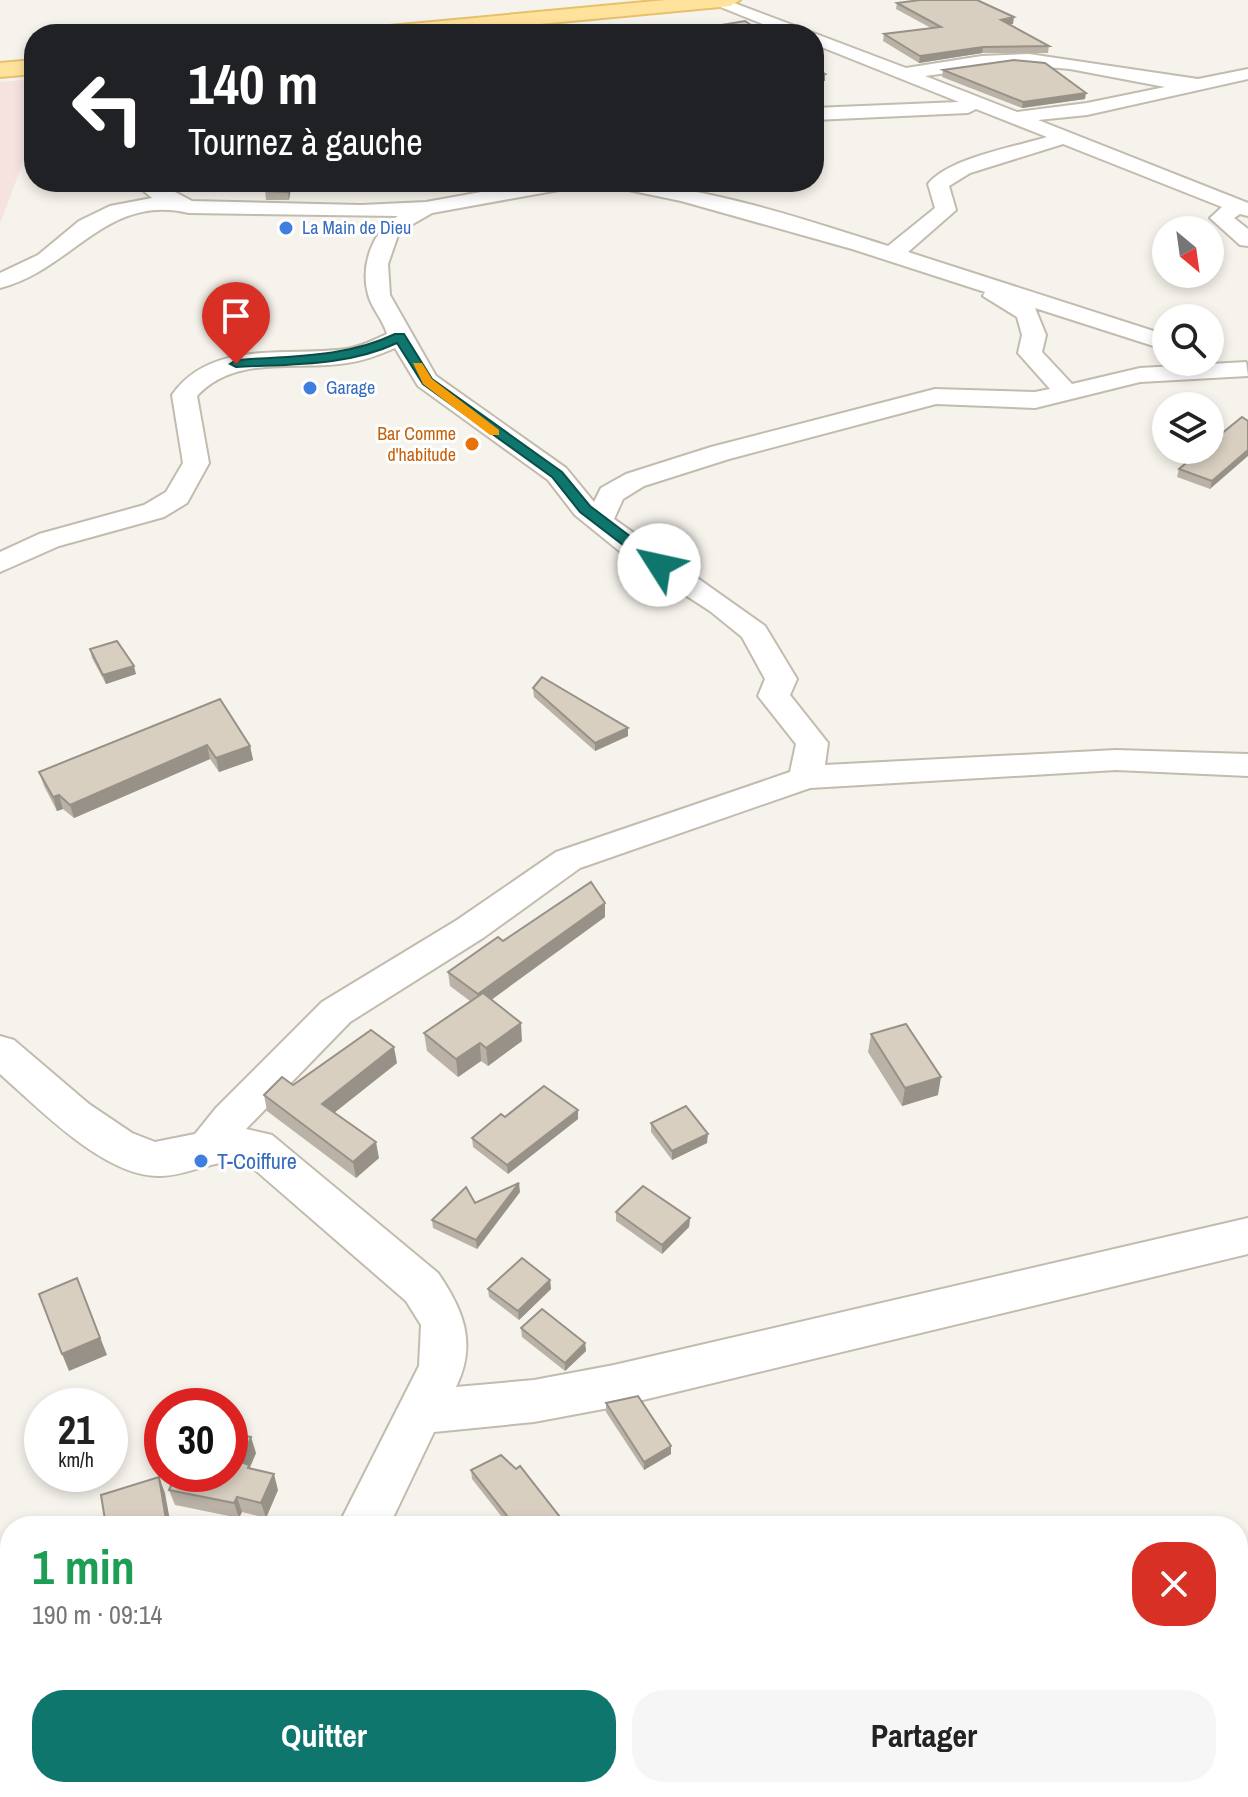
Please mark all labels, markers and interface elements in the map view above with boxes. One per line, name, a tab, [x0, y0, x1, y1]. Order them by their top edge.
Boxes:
text: 140 m	[188, 46, 318, 121]
icon: left	[56, 56, 160, 160]
text: Tournez à gauche	[188, 118, 423, 166]
place label: La Main de Dieu	[302, 215, 411, 240]
north arrow	[1152, 216, 1224, 288]
map controls	[1152, 216, 1224, 464]
marker: La Main de Dieu	[277, 219, 295, 237]
pin	[202, 282, 270, 364]
icon: arrive	[214, 294, 258, 338]
button: search	[1152, 304, 1224, 376]
place label: Garage	[326, 375, 375, 400]
marker: Garage	[301, 379, 319, 397]
button: layers	[1152, 392, 1224, 464]
place label: Bar Comme d'habitude	[377, 421, 456, 467]
marker: Bar Comme d'habitude	[463, 435, 481, 453]
position arrow	[617, 523, 701, 607]
place label: T-Coiffure	[217, 1146, 297, 1176]
marker: T-Coiffure	[192, 1152, 210, 1170]
speed limit sign: 30	[144, 1388, 248, 1492]
text: 21	[58, 1403, 94, 1456]
text: km/h	[58, 1446, 94, 1473]
text: 1 min	[32, 1534, 135, 1599]
button: close	[1132, 1542, 1216, 1626]
text: 190 m · 09:14	[32, 1597, 162, 1632]
button: Quitter	[32, 1690, 616, 1782]
button: Partager	[632, 1690, 1216, 1782]

